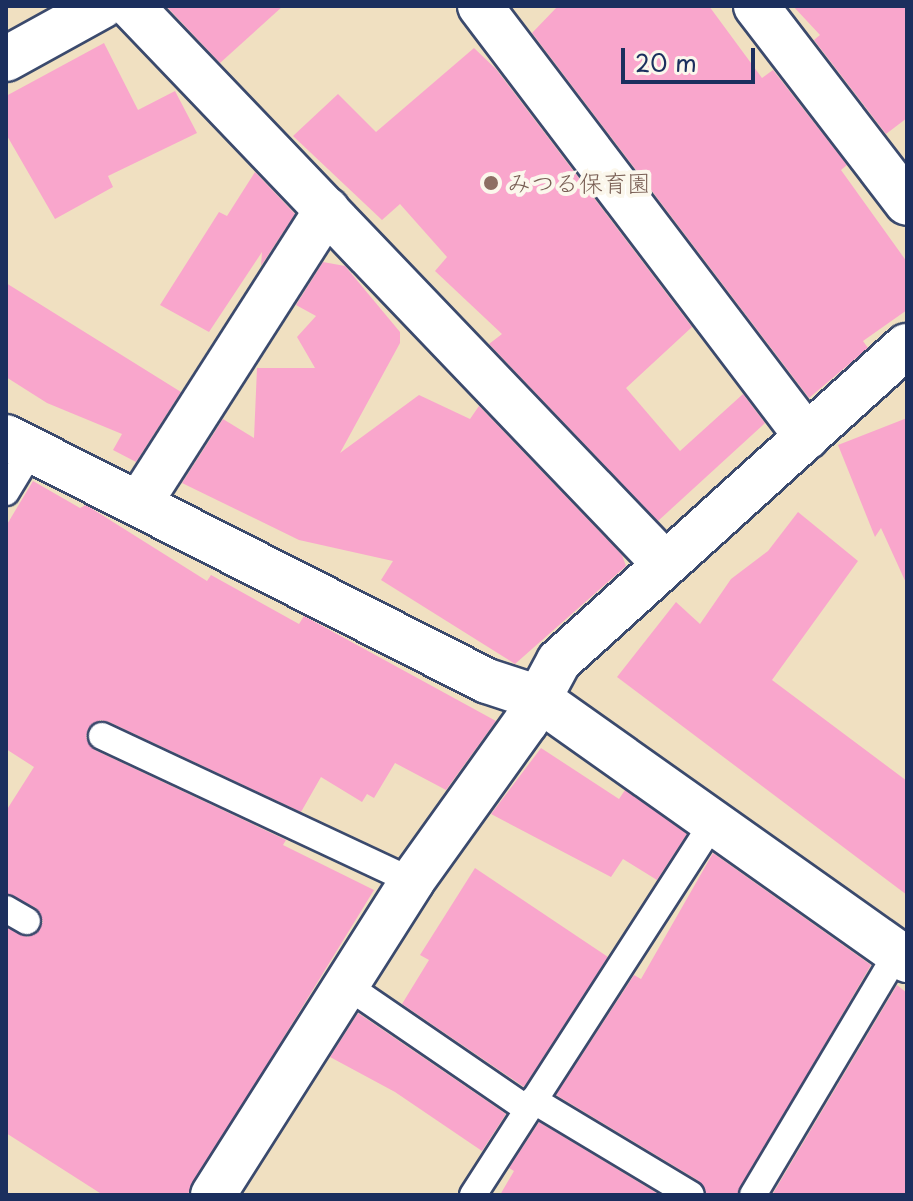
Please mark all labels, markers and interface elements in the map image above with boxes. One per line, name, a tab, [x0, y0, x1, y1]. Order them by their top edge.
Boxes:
scale bar	[625, 32, 759, 82]
text: 20 m	[635, 44, 697, 80]
place label: みつる保育園	[507, 169, 651, 197]
marker: みつる保育園	[482, 174, 500, 192]

